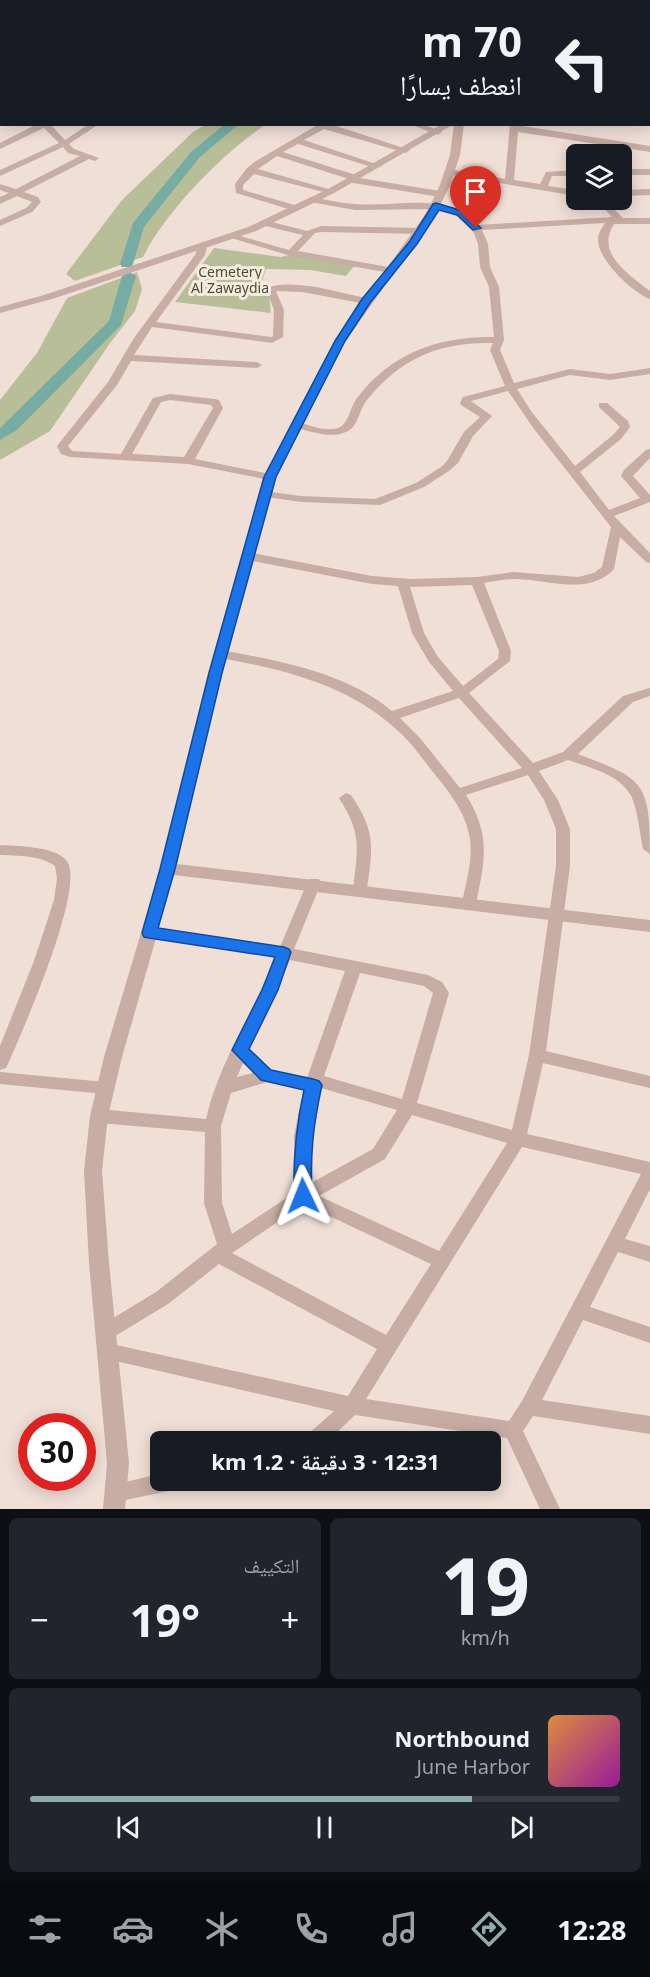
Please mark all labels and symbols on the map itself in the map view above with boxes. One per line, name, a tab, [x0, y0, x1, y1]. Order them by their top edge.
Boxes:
pin	[450, 166, 501, 228]
park label: Cemetery Al Zawaydia	[191, 262, 269, 297]
position arrow	[271, 1164, 335, 1228]
speed limit sign: 30	[18, 1413, 96, 1491]

